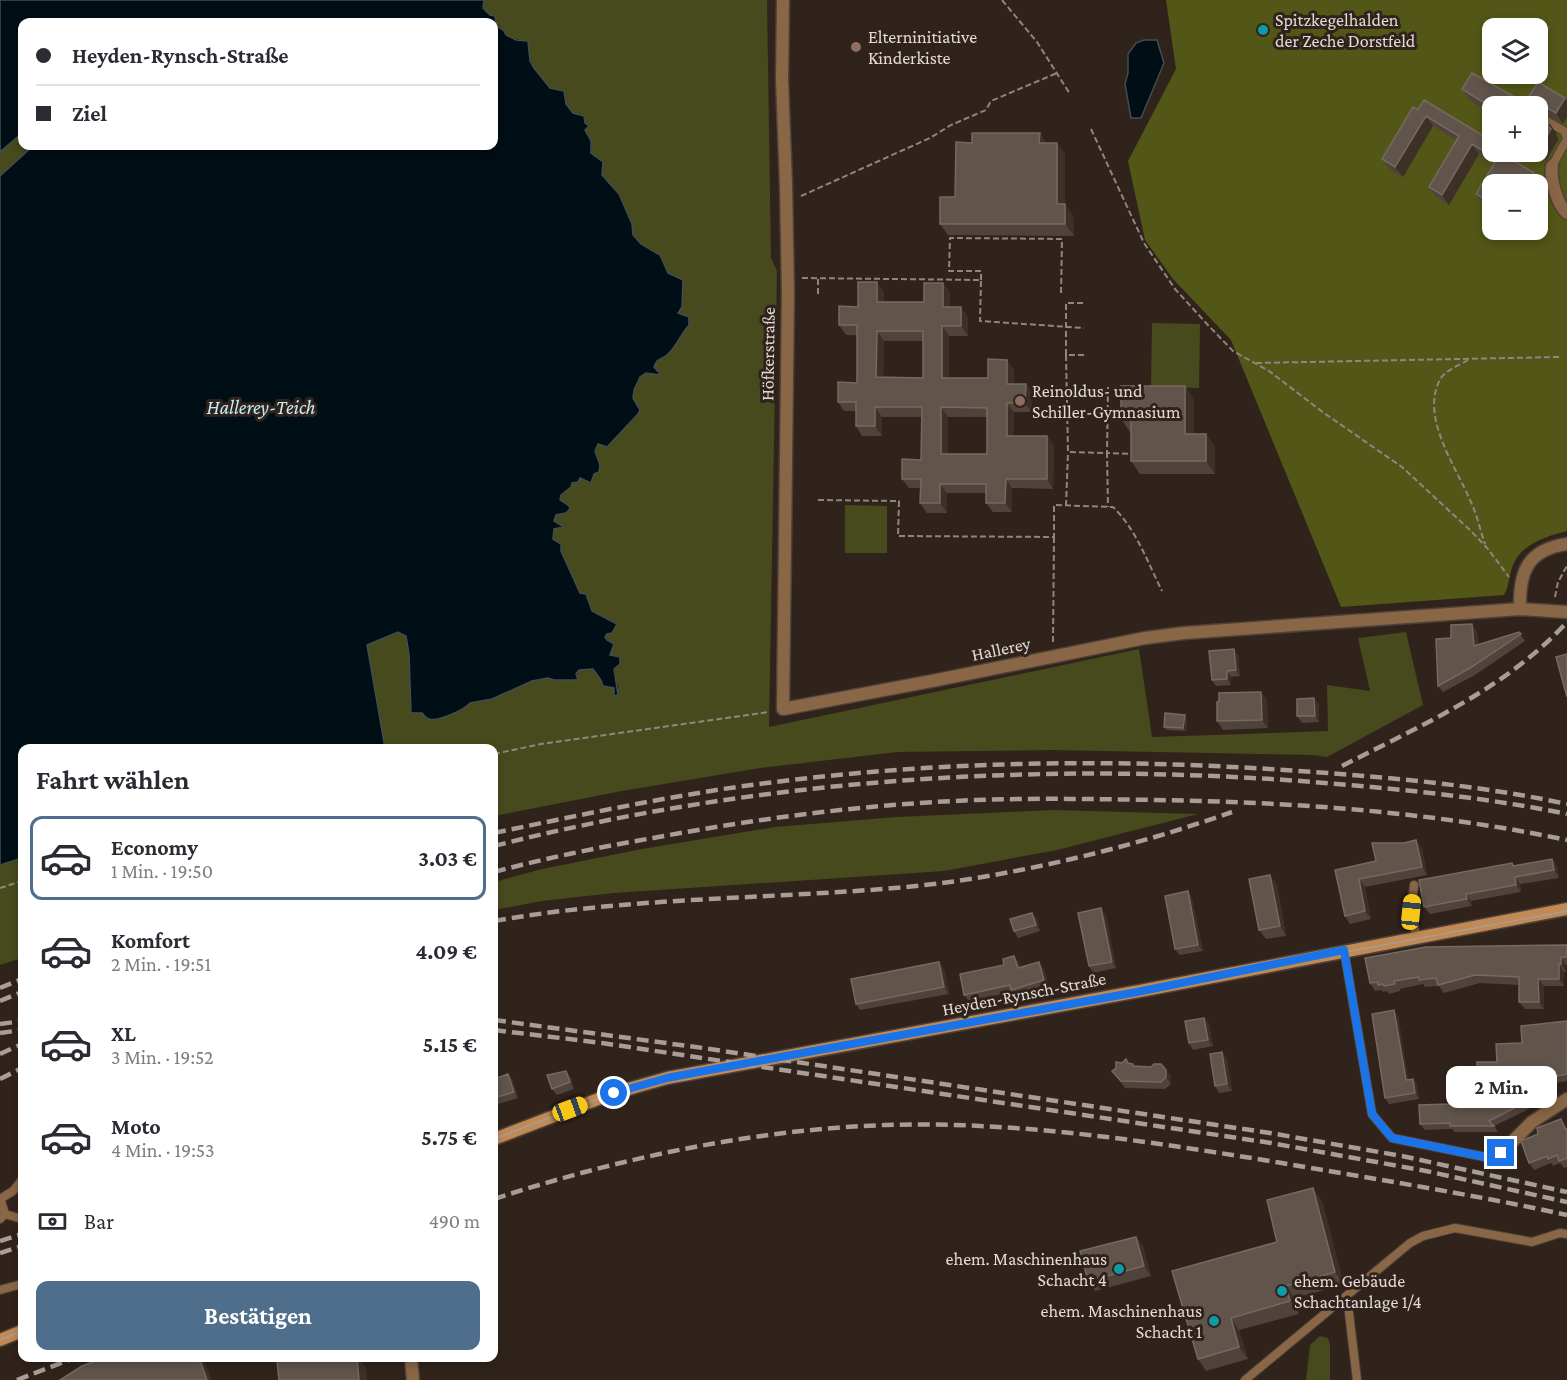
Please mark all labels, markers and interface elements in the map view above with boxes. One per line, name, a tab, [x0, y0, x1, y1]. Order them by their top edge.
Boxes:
place label: Spitzkegelhalden der Zeche Dorstfeld	[1275, 10, 1416, 51]
map controls	[1482, 18, 1548, 240]
button: layers	[1482, 18, 1548, 84]
marker: Spitzkegelhalden der Zeche Dorstfeld	[1256, 23, 1270, 37]
place label: Elterninitiative Kinderkiste	[868, 27, 977, 68]
marker: Elterninitiative Kinderkiste	[849, 40, 863, 54]
text: Heyden-Rynsch-Straße	[72, 43, 289, 68]
button: +	[1482, 96, 1548, 162]
text: Ziel	[72, 101, 107, 126]
button: −	[1482, 174, 1548, 240]
street label: Höfkerstraße	[757, 307, 779, 401]
place label: Reinoldus- und Schiller-Gymnasium	[1032, 381, 1181, 422]
marker: Reinoldus- und Schiller-Gymnasium	[1013, 394, 1027, 408]
water label: Hallerey-Teich	[207, 396, 315, 419]
street label: Hallerey	[970, 633, 1033, 665]
text: Fahrt wählen	[36, 765, 189, 795]
icon: car	[39, 831, 93, 885]
text: Economy	[111, 835, 198, 860]
text: 3.03 €	[418, 846, 477, 871]
text: 1 Min. · 19:50	[111, 860, 213, 882]
car	[1400, 893, 1422, 931]
icon: car	[39, 924, 93, 978]
text: Komfort	[111, 928, 190, 953]
text: 4.09 €	[416, 939, 477, 964]
text: 2 Min. · 19:51	[111, 953, 211, 975]
street label: Heyden-Rynsch-Straße	[940, 968, 1108, 1020]
icon: car	[39, 1017, 93, 1071]
text: XL	[111, 1021, 136, 1046]
text: 5.15 €	[423, 1032, 477, 1057]
text: 3 Min. · 19:52	[111, 1046, 214, 1068]
callout: 2 Min.	[1446, 1066, 1556, 1108]
text: 2 Min.	[1474, 1076, 1529, 1098]
route start	[600, 1079, 627, 1106]
car	[550, 1094, 590, 1124]
icon: car	[39, 1110, 93, 1164]
text: Moto	[111, 1114, 161, 1139]
text: 5.75 €	[421, 1125, 477, 1150]
text: 4 Min. · 19:53	[111, 1139, 214, 1161]
route end	[1487, 1139, 1514, 1166]
icon: cash	[36, 1205, 69, 1238]
text: Bar	[84, 1209, 114, 1234]
text: 490 m	[429, 1210, 480, 1232]
place label: ehem. Maschinenhaus Schacht 4	[946, 1249, 1107, 1290]
marker: ehem. Maschinenhaus Schacht 4	[1112, 1262, 1126, 1276]
place label: ehem. Gebäude Schachtanlage 1/4	[1294, 1271, 1422, 1312]
button: Bestätigen	[36, 1281, 480, 1350]
marker: ehem. Gebäude Schachtanlage 1/4	[1275, 1284, 1289, 1298]
place label: ehem. Maschinenhaus Schacht 1	[1041, 1301, 1202, 1342]
marker: ehem. Maschinenhaus Schacht 1	[1207, 1314, 1221, 1328]

